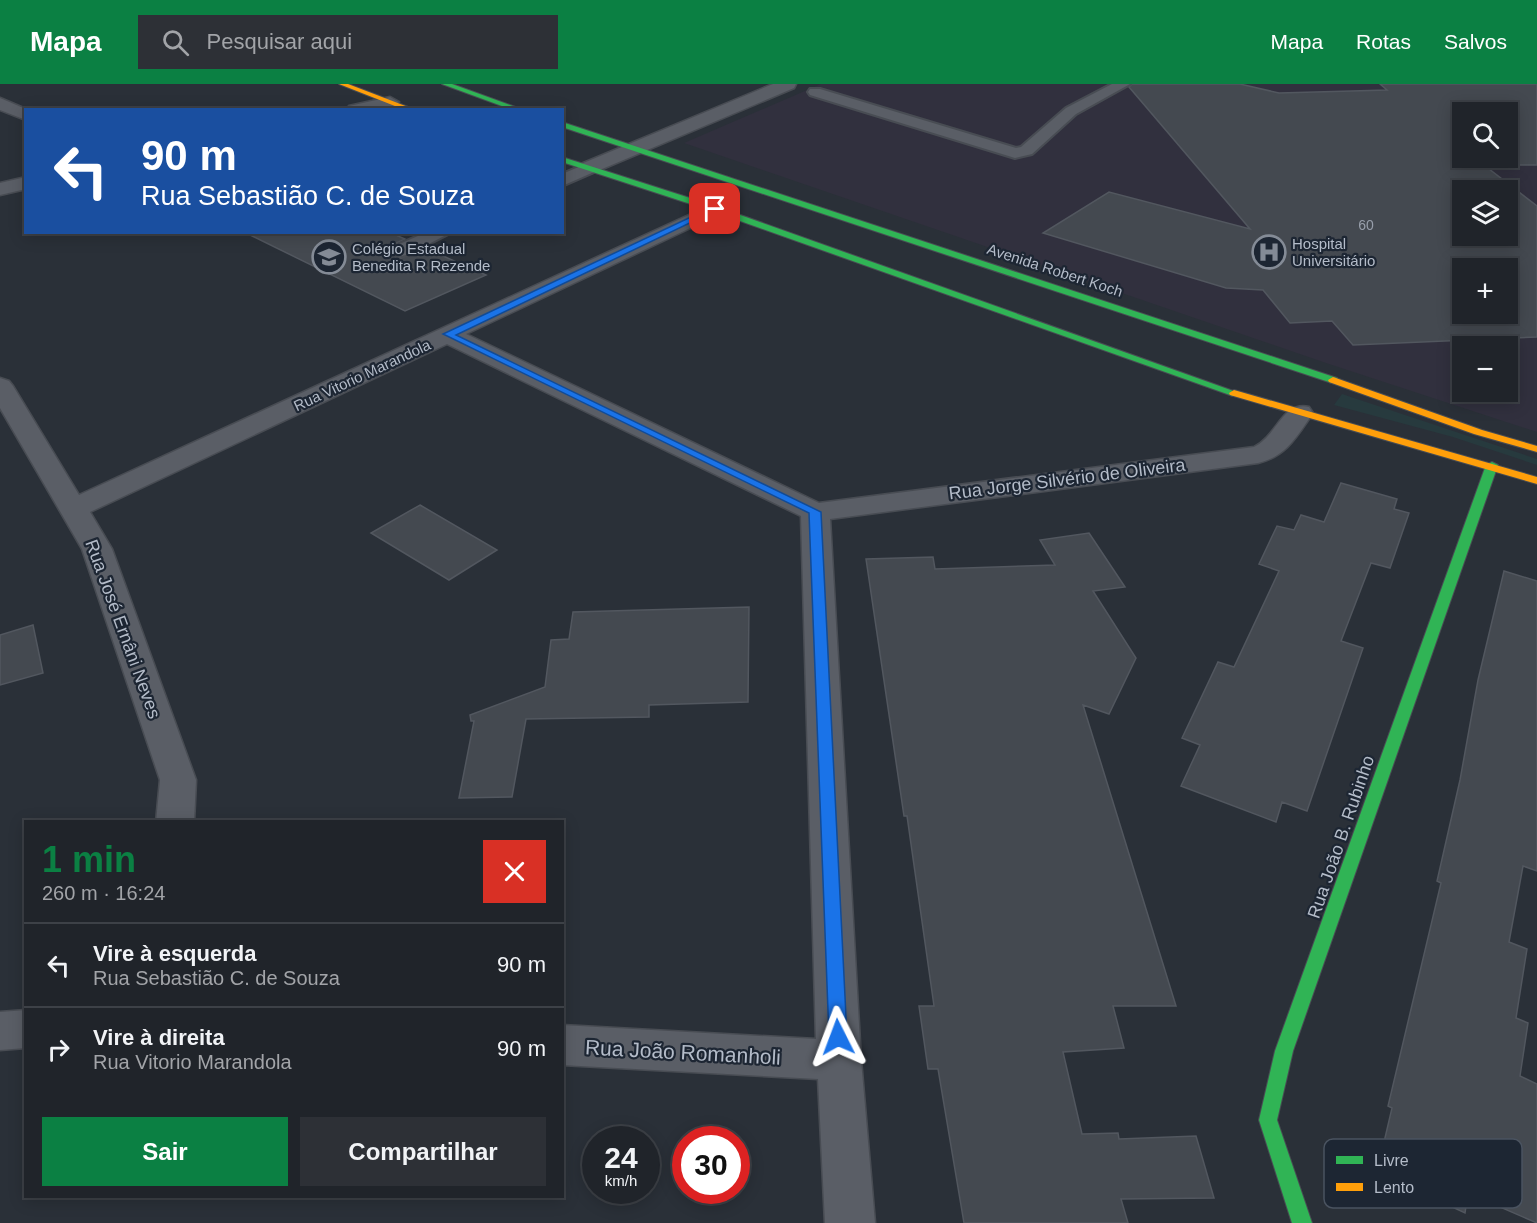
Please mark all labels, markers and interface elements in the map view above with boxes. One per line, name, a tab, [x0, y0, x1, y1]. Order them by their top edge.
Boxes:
search box	[138, 15, 558, 69]
text: Mapa	[30, 26, 102, 57]
icon: search	[159, 26, 192, 59]
text: Pesquisar aqui	[207, 29, 352, 54]
text: Mapa	[1271, 30, 1323, 53]
text: Rotas	[1356, 30, 1411, 53]
text: Salvos	[1444, 30, 1507, 53]
map controls	[1452, 102, 1518, 402]
button: search	[1452, 102, 1518, 168]
icon: left	[42, 132, 120, 210]
text: 90 m	[141, 132, 237, 179]
button: layers	[1452, 180, 1518, 246]
text: Rua Sebastião C. de Souza	[141, 181, 474, 211]
pin	[689, 183, 740, 234]
icon: arrive	[698, 192, 731, 225]
house number: 60	[1358, 217, 1374, 233]
hospital icon: Hospital Universitário	[1251, 234, 1287, 270]
place label: Hospital Universitário	[1292, 235, 1375, 269]
school or university icon: Colégio Estadual Benedita R Rezende	[311, 239, 347, 275]
place label: Colégio Estadual Benedita R Rezende	[352, 240, 490, 274]
street label: Avenida Robert Koch	[985, 240, 1125, 300]
button: +	[1452, 258, 1518, 324]
street label: Rua Vitorio Marandola	[291, 336, 434, 414]
button: −	[1452, 336, 1518, 402]
street label: Rua Jorge Silvério de Oliveira	[948, 454, 1187, 503]
street label: Rua José Ernâni Neves	[81, 537, 165, 721]
street label: Rua João B. Rubinho	[1304, 753, 1378, 921]
text: 1 min	[42, 839, 136, 880]
button: close	[483, 840, 546, 903]
text: 260 m · 16:24	[42, 882, 165, 904]
text: Vire à esquerda	[93, 941, 256, 966]
icon: left	[42, 949, 75, 982]
text: 90 m	[497, 952, 546, 977]
text: Rua Sebastião C. de Souza	[93, 967, 340, 989]
position arrow	[806, 1005, 870, 1069]
text: Vire à direita	[93, 1025, 225, 1050]
icon: right	[42, 1033, 75, 1066]
street label: Rua João Romanholi	[584, 1035, 782, 1069]
text: 90 m	[497, 1036, 546, 1061]
text: Rua Vitorio Marandola	[93, 1051, 292, 1073]
button: Sair	[42, 1117, 288, 1186]
button: Compartilhar	[300, 1117, 546, 1186]
speed limit sign: 30	[672, 1126, 750, 1204]
legend	[1324, 1139, 1522, 1208]
text: 24	[604, 1141, 638, 1174]
text: Livre	[1374, 1152, 1409, 1169]
text: km/h	[605, 1172, 637, 1189]
text: Lento	[1374, 1179, 1414, 1196]

